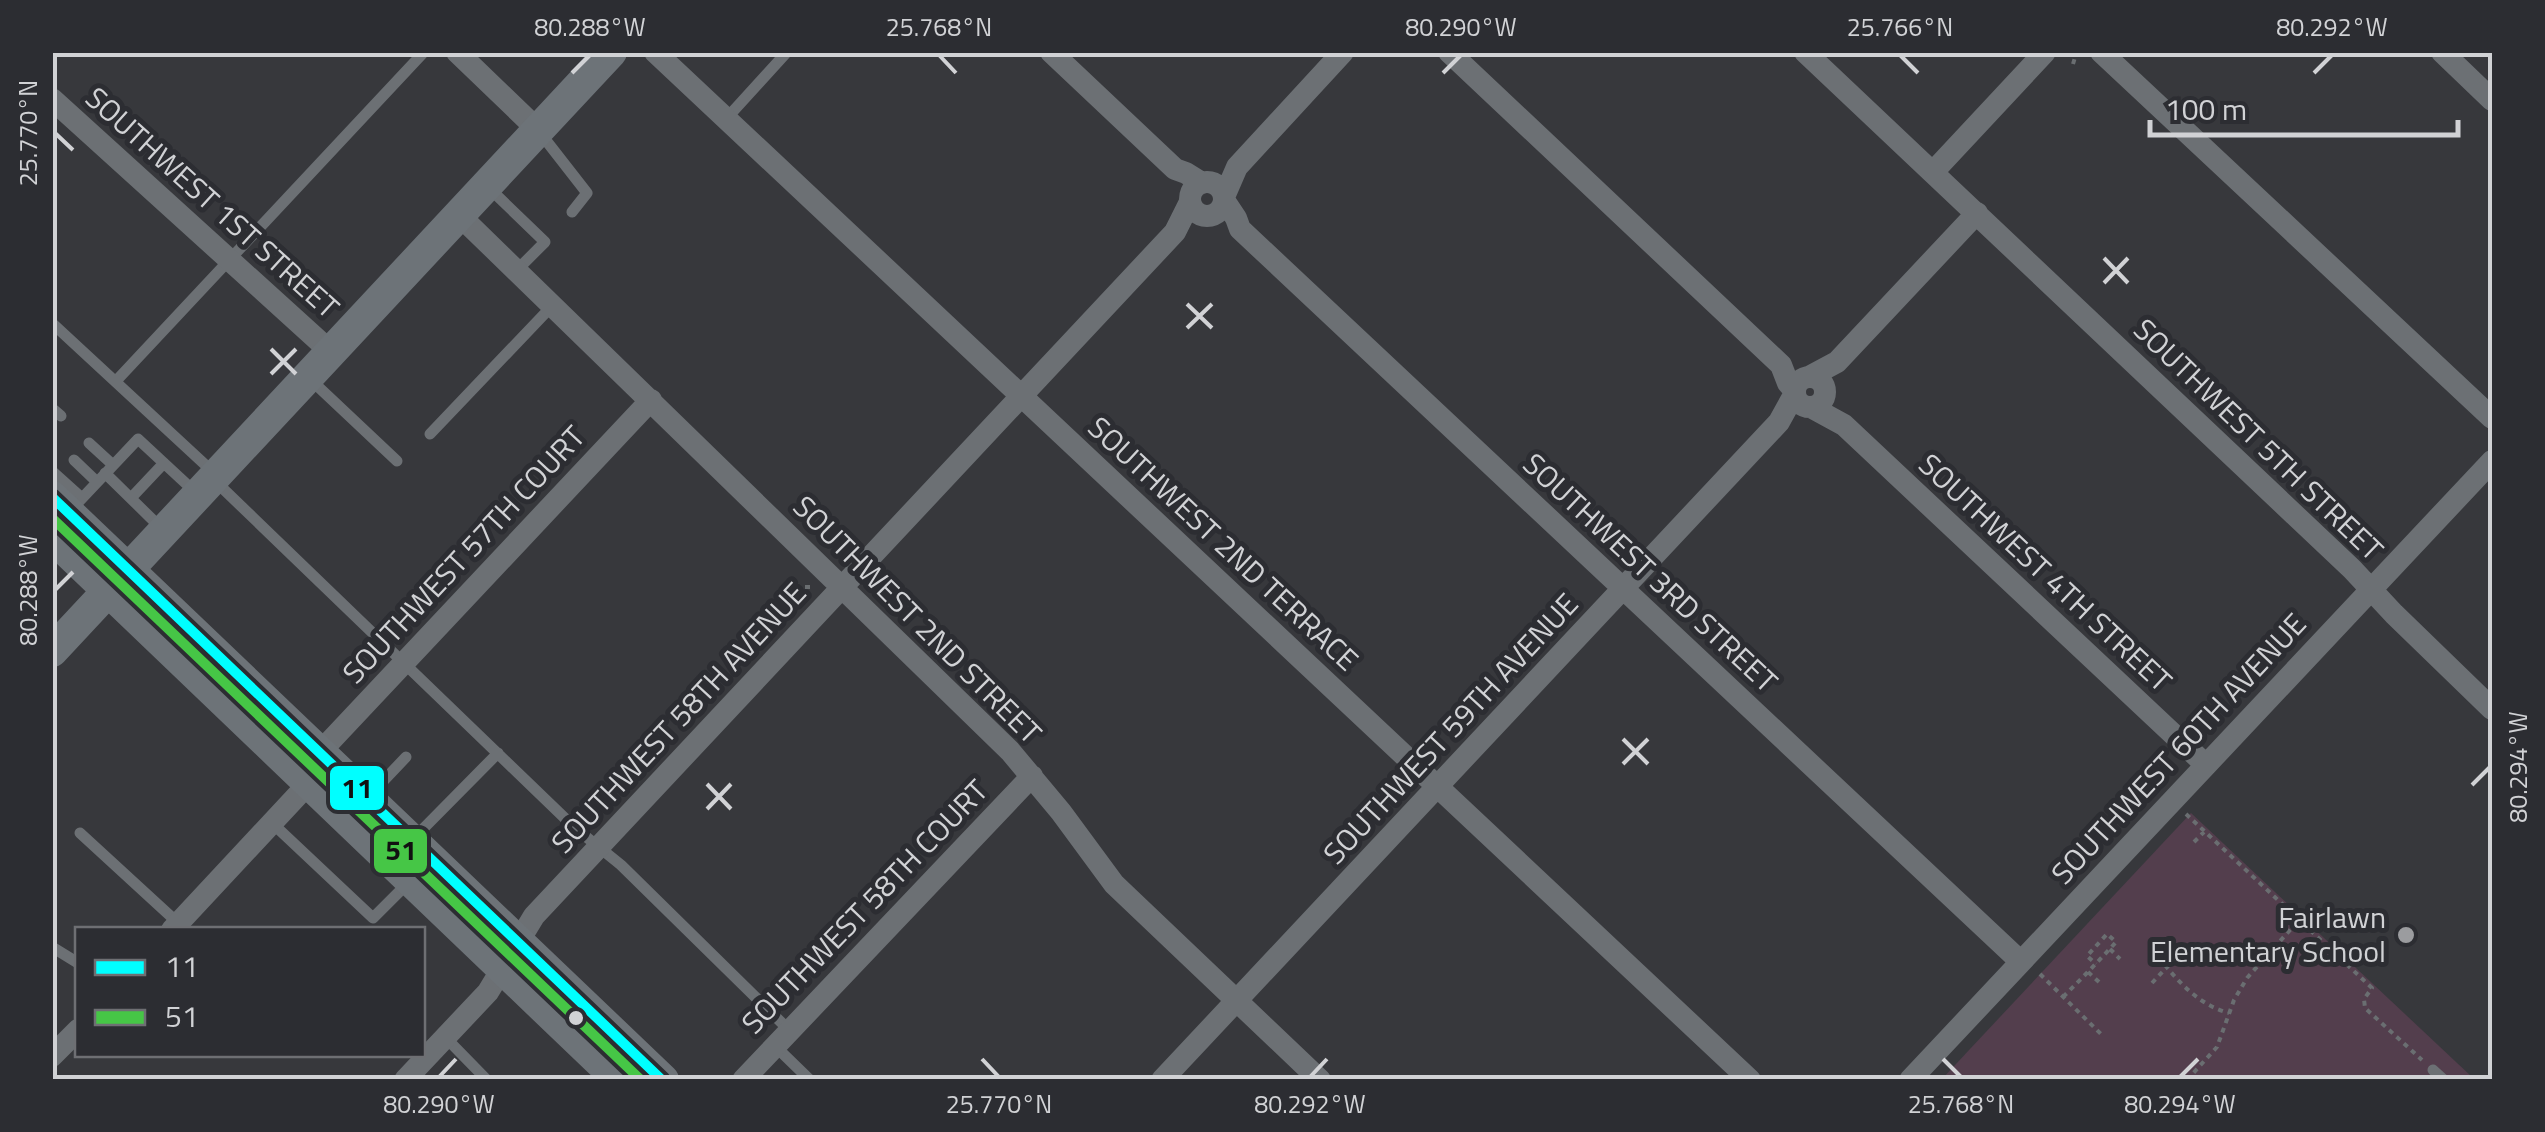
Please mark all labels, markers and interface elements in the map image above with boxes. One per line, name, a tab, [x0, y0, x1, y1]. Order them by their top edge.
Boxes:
text: 80.288°W	[534, 8, 646, 46]
text: 25.768°N	[886, 8, 992, 46]
text: 80.290°W	[1405, 8, 1517, 46]
text: 25.766°N	[1847, 8, 1953, 46]
text: 80.292°W	[2276, 8, 2388, 46]
street label: SOUTHWEST 1ST STREET	[75, 75, 350, 329]
scale bar	[2150, 75, 2458, 137]
text: 25.770°N	[9, 80, 47, 186]
text: 100 m	[2165, 86, 2247, 132]
street label: SOUTHWEST 5TH STREET	[2123, 307, 2394, 571]
street label: SOUTHWEST 2ND TERRACE	[1078, 405, 1369, 681]
street label: SOUTHWEST 57TH COURT	[331, 415, 596, 694]
street label: SOUTHWEST 3RD STREET	[1513, 442, 1789, 703]
street label: SOUTHWEST 4TH STREET	[1909, 442, 2183, 702]
street label: SOUTHWEST 2ND STREET	[783, 484, 1053, 754]
text: 80.288°W	[9, 534, 47, 646]
street label: SOUTHWEST 58TH AVENUE	[540, 571, 817, 863]
street label: SOUTHWEST 59TH AVENUE	[1312, 582, 1589, 874]
street label: SOUTHWEST 60TH AVENUE	[2040, 602, 2317, 894]
text: 80.294°W	[2499, 711, 2537, 823]
line badge: 11	[328, 764, 386, 812]
text: 11	[341, 766, 373, 809]
street label: SOUTHWEST 58TH COURT	[730, 768, 999, 1044]
line badge: 51	[372, 827, 429, 875]
text: 51	[385, 828, 417, 871]
place label: Fairlawn Elementary School	[2150, 894, 2386, 974]
marker: Fairlawn Elementary School	[2395, 924, 2417, 946]
legend	[75, 927, 425, 1057]
text: 11	[165, 943, 199, 989]
text: 51	[165, 993, 199, 1039]
unlabelled marker	[566, 1008, 586, 1028]
text: 80.290°W	[383, 1085, 495, 1123]
text: 25.770°N	[946, 1085, 1052, 1123]
text: 80.292°W	[1254, 1085, 1366, 1123]
text: 25.768°N	[1908, 1085, 2014, 1123]
text: 80.294°W	[2124, 1085, 2236, 1123]

